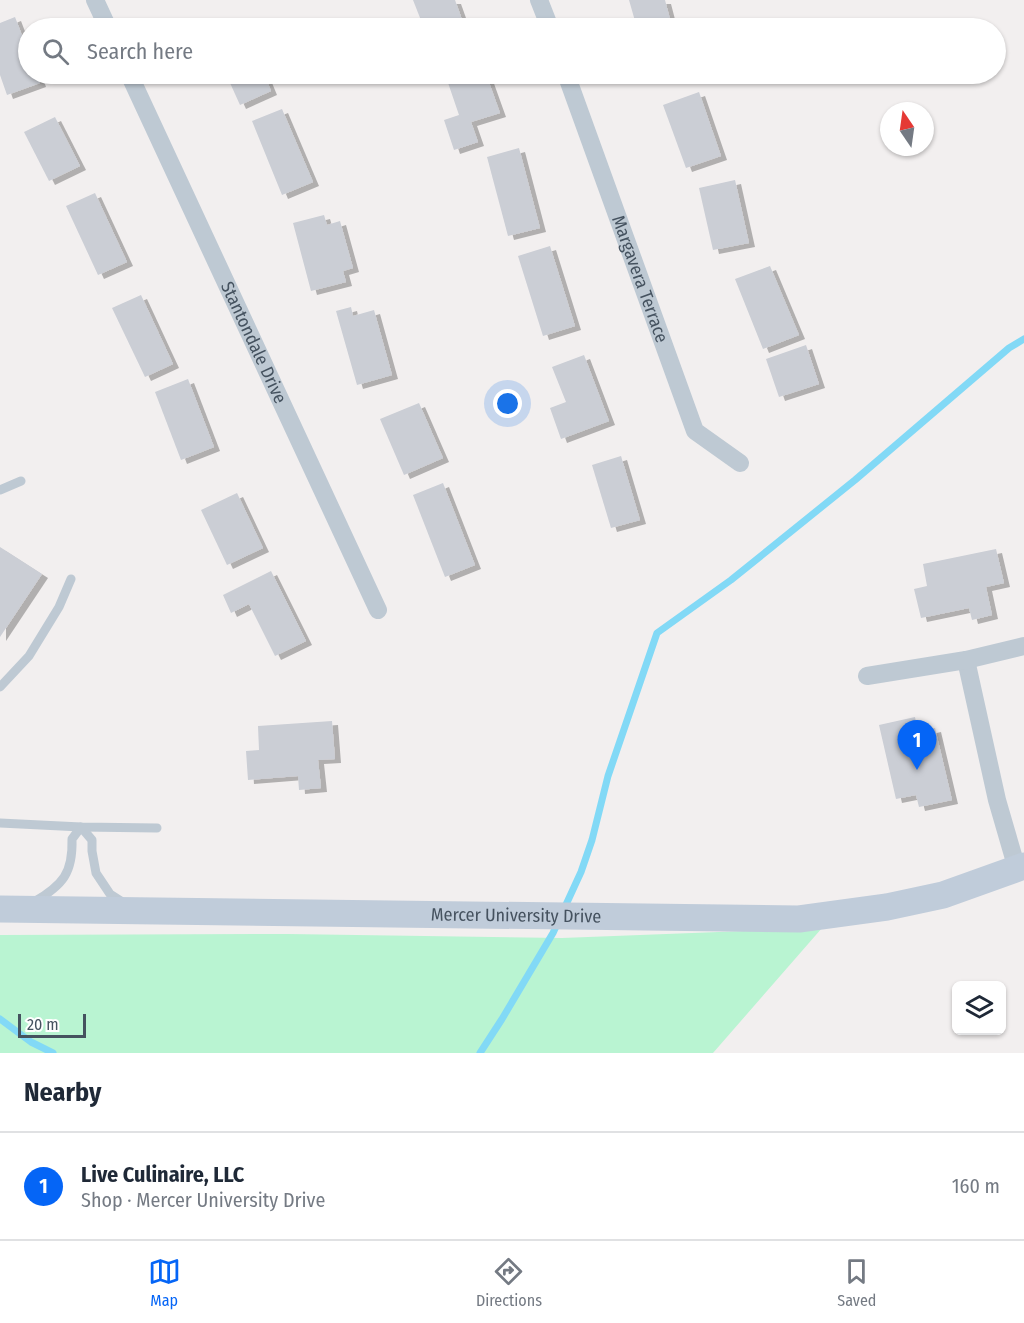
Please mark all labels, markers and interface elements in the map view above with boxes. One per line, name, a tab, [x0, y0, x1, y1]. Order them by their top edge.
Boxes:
search box	[18, 18, 1006, 84]
icon: search	[39, 35, 72, 68]
text: Search here	[87, 38, 193, 65]
north arrow	[880, 102, 934, 156]
street label: Margavera Terrace	[607, 213, 673, 346]
street label: Stantondale Drive	[216, 278, 292, 407]
your location	[493, 389, 522, 418]
pin: 1	[898, 720, 936, 770]
street label: Mercer University Drive	[431, 903, 601, 928]
map controls	[952, 981, 1006, 1035]
button: layers	[952, 981, 1006, 1035]
scale bar	[18, 1011, 86, 1038]
text: 20 m	[27, 1015, 58, 1034]
text: Nearby	[24, 1077, 101, 1108]
text: Live Culinaire, LLC	[81, 1161, 244, 1188]
text: 1	[39, 1174, 48, 1198]
text: 160 m	[952, 1174, 1000, 1198]
text: Shop · Mercer University Drive	[81, 1188, 325, 1212]
tab: Map	[148, 1255, 181, 1310]
tab: Directions	[476, 1255, 542, 1310]
tab: Saved	[837, 1255, 876, 1310]

